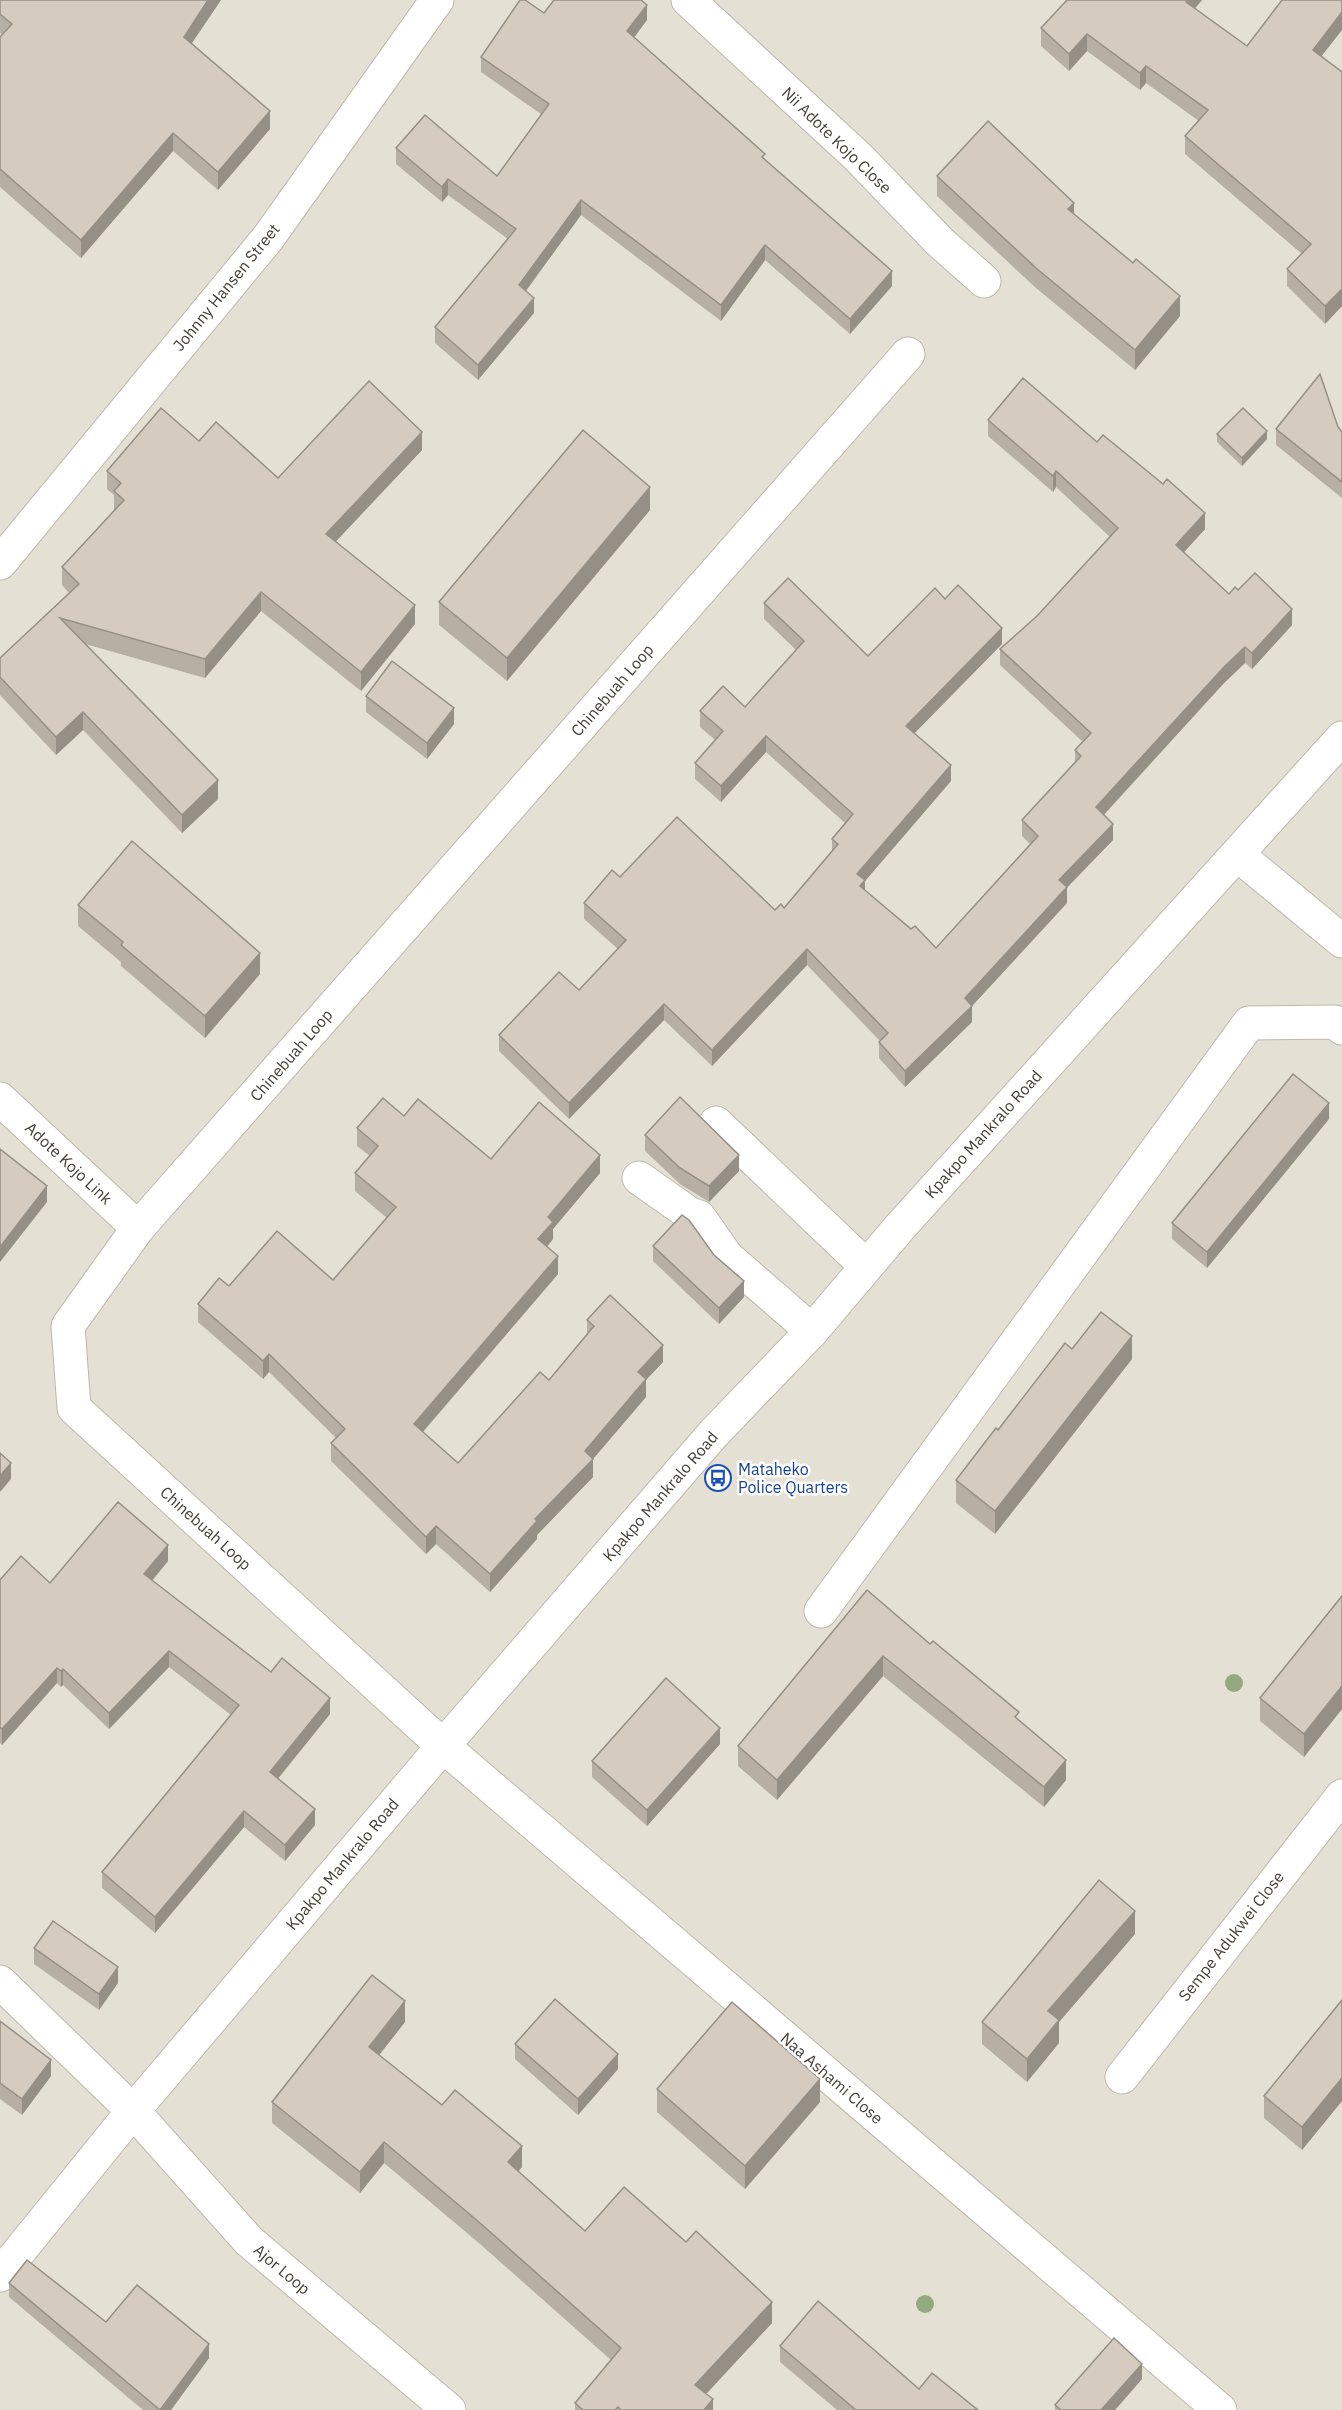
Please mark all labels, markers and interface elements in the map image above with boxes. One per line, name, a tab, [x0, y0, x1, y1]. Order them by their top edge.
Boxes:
street label: Nii Adote Kojo Close	[778, 82, 896, 198]
street label: Johnny Hansen Street	[168, 219, 284, 355]
street label: Chinebuah Loop	[566, 640, 658, 740]
street label: Chinebuah Loop	[245, 1005, 337, 1105]
street label: Kpakpo Mankralo Road	[920, 1066, 1046, 1202]
street label: Adote Kojo Link	[21, 1118, 117, 1209]
street label: Kpakpo Mankralo Road	[598, 1427, 722, 1565]
place label: Mataheko Police Quarters	[738, 1459, 848, 1497]
bus stop icon: Mataheko Police Quarters	[703, 1463, 733, 1493]
street label: Chinebuah Loop	[156, 1482, 256, 1574]
street label: Kpakpo Mankralo Road	[281, 1794, 403, 1934]
street label: Sempe Adukwei Close	[1174, 1867, 1288, 2005]
street label: Naa Ashami Close	[777, 2028, 888, 2128]
street label: Ajor Loop	[250, 2240, 314, 2298]

